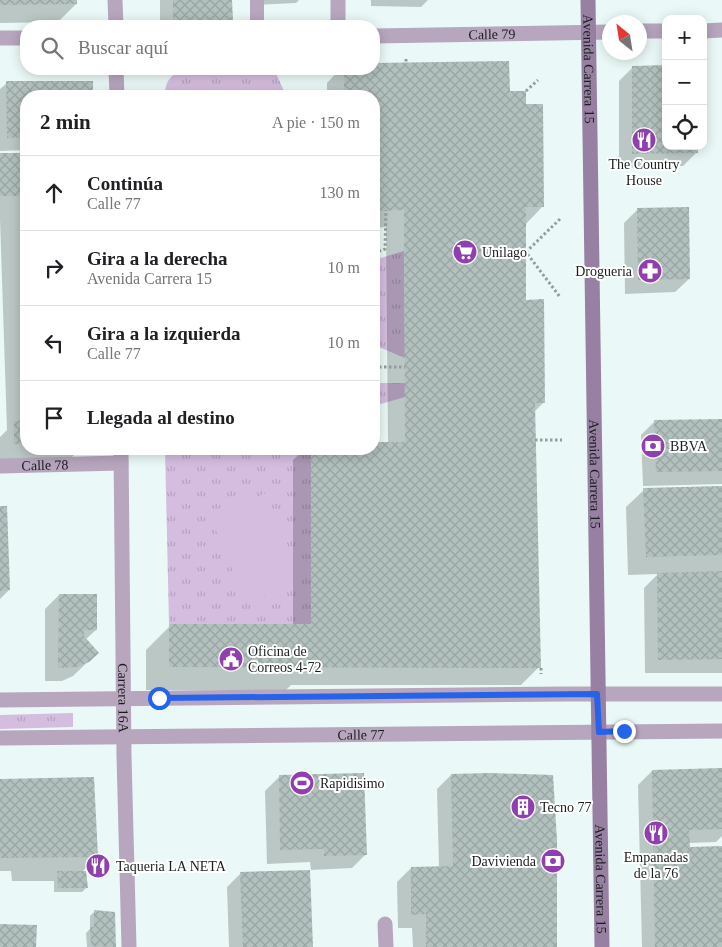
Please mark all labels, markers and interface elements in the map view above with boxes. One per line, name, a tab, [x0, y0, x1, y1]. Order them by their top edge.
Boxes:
street label: Avenida Carrera 15	[581, 14, 597, 124]
north arrow	[602, 15, 647, 60]
map controls	[662, 15, 707, 150]
button: +	[662, 15, 707, 60]
search box	[20, 20, 380, 75]
street label: Calle 79	[468, 26, 516, 42]
icon: search	[38, 34, 66, 62]
text: Buscar aquí	[78, 37, 168, 58]
button: −	[662, 60, 707, 105]
button: locate	[662, 105, 707, 150]
text: 2 min	[40, 110, 91, 134]
text: A pie · 150 m	[272, 114, 360, 131]
restaurant icon: The Country House	[631, 127, 657, 153]
place label: The Country House	[608, 157, 680, 188]
text: Continúa	[87, 173, 163, 194]
icon: ahead	[40, 179, 68, 207]
text: 130 m	[320, 184, 360, 201]
text: Calle 77	[87, 195, 141, 212]
supermarket icon: Unilago	[452, 239, 478, 265]
place label: Unilago	[482, 245, 527, 260]
text: Gira a la derecha	[87, 248, 228, 269]
icon: right	[40, 254, 68, 282]
pharmacy icon: Drogueria	[637, 258, 663, 284]
text: 10 m	[328, 259, 360, 276]
place label: Drogueria	[575, 264, 633, 279]
text: Avenida Carrera 15	[87, 270, 212, 287]
text: Gira a la izquierda	[87, 323, 241, 344]
icon: left	[40, 329, 68, 357]
text: 10 m	[328, 334, 360, 351]
text: Calle 77	[87, 345, 141, 362]
icon: arrive	[40, 404, 68, 432]
text: Llegada al destino	[87, 407, 235, 428]
street label: Avenida Carrera 15	[587, 419, 603, 529]
bank icon: BBVA	[640, 433, 666, 459]
place label: BBVA	[670, 439, 708, 454]
street label: Calle 78	[21, 457, 69, 473]
place label: Oficina de Correos 4-72	[248, 644, 322, 675]
public building icon: Oficina de Correos 4-72	[218, 646, 244, 672]
street label: Carrera 16A	[116, 663, 131, 734]
route start	[148, 687, 171, 710]
route end	[613, 720, 636, 743]
street label: Calle 77	[337, 727, 385, 742]
sports icon: Rapidisimo	[289, 770, 315, 796]
place label: Rapidisimo	[320, 776, 385, 791]
building icon: Tecno 77	[510, 794, 536, 820]
place label: Tecno 77	[540, 800, 592, 815]
restaurant icon: Empanadas de la 76	[643, 820, 669, 846]
street label: Avenida Carrera 15	[593, 824, 609, 934]
bank icon: Davivienda	[540, 848, 566, 874]
place label: Empanadas de la 76	[624, 850, 688, 881]
restaurant icon: Taqueria LA NETA	[85, 853, 111, 879]
place label: Davivienda	[471, 854, 537, 869]
place label: Taqueria LA NETA	[116, 859, 227, 874]

